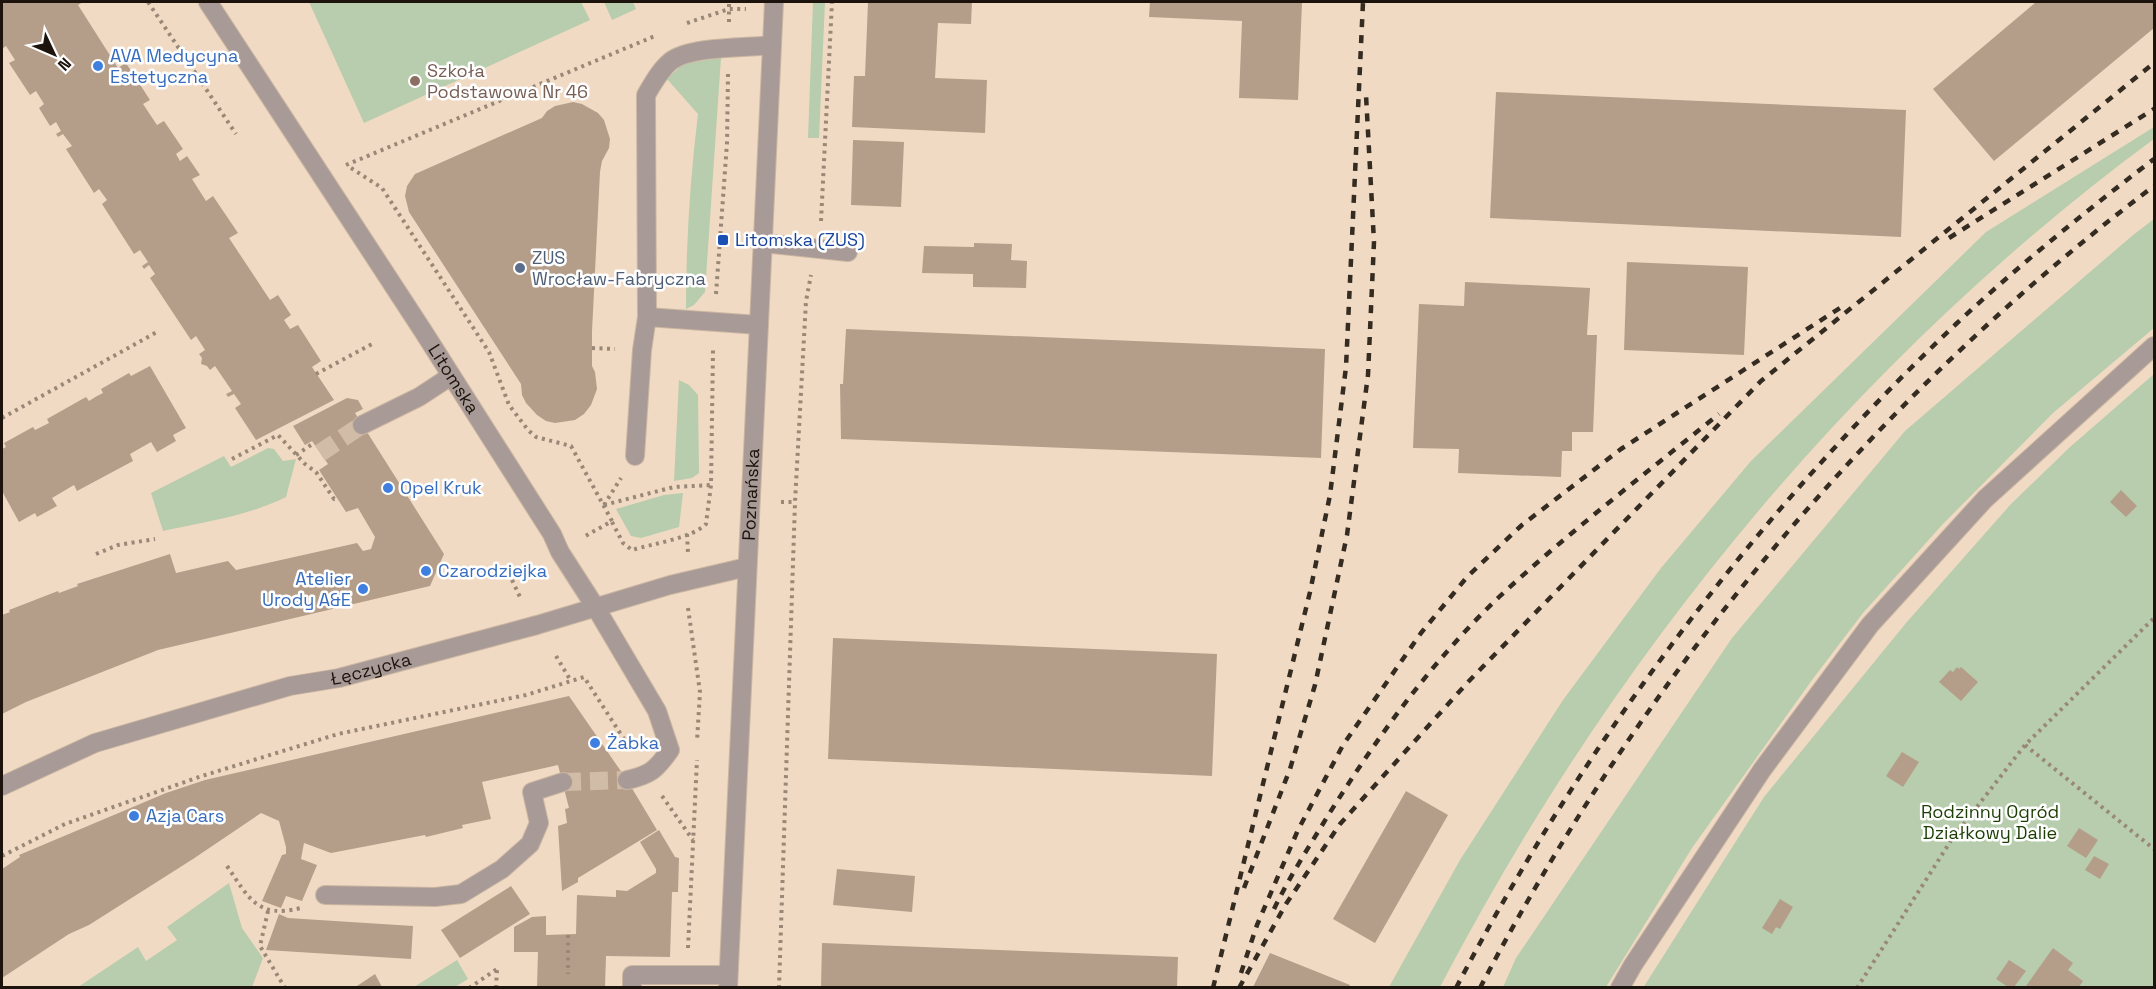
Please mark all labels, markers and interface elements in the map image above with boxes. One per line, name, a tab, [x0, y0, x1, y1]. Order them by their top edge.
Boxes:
north arrow	[24, 24, 84, 84]
place label: AVA Medycyna Estetyczna	[110, 44, 238, 88]
text: N	[53, 53, 76, 75]
marker: AVA Medycyna Estetyczna	[91, 59, 105, 73]
place label: Szkoła Podstawowa Nr 46	[427, 59, 588, 103]
marker: Szkoła Podstawowa Nr 46	[408, 74, 422, 88]
place label: Litomska (ZUS)	[735, 228, 865, 251]
marker: Litomska (ZUS)	[716, 233, 730, 247]
place label: ZUS Wrocław-Fabryczna	[532, 246, 706, 290]
marker: ZUS Wrocław-Fabryczna	[513, 261, 527, 275]
street label: Litomska	[423, 340, 485, 418]
street label: Poznańska	[737, 448, 764, 541]
place label: Opel Kruk	[400, 476, 482, 499]
marker: Opel Kruk	[381, 481, 395, 495]
place label: Czarodziejka	[438, 559, 547, 582]
marker: Czarodziejka	[419, 564, 433, 578]
place label: Atelier Urody A&E	[262, 567, 351, 611]
marker: Atelier Urody A&E	[356, 582, 370, 596]
street label: Łęczycka	[328, 647, 413, 690]
place label: Żabka	[607, 731, 659, 754]
marker: Żabka	[588, 736, 602, 750]
park label: Rodzinny Ogród Działkowy Dalie	[1921, 800, 2059, 844]
place label: Azja Cars	[146, 804, 224, 827]
marker: Azja Cars	[127, 809, 141, 823]

